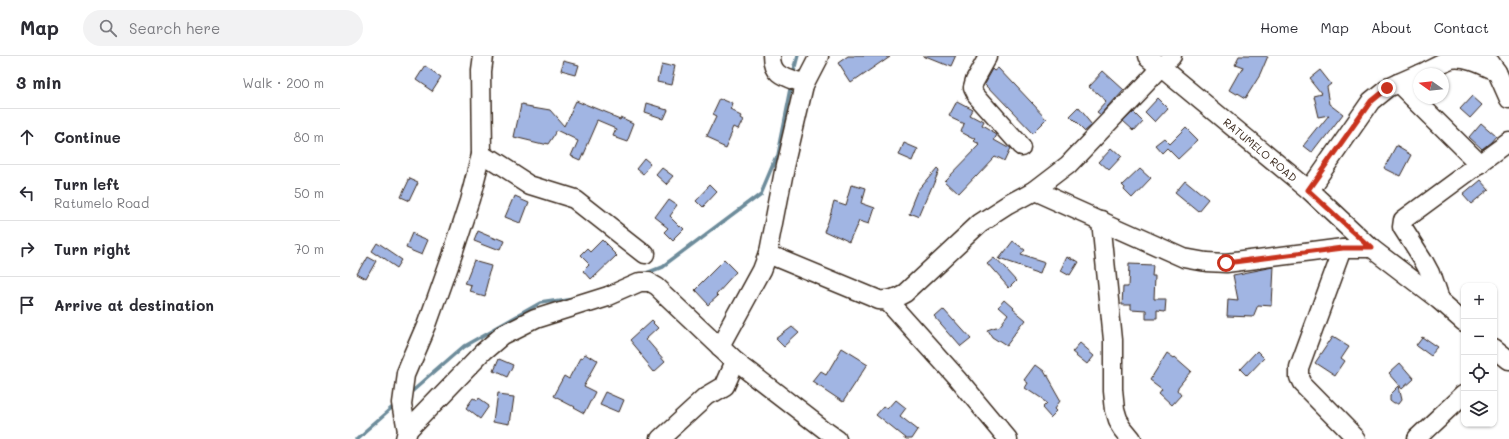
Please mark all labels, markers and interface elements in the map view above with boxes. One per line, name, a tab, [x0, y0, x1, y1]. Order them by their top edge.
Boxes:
search box	[83, 10, 363, 46]
text: Map	[20, 15, 59, 40]
icon: search	[97, 17, 119, 39]
text: Search here	[129, 18, 220, 38]
text: Home	[1260, 18, 1298, 37]
text: Map	[1320, 18, 1349, 37]
text: About	[1371, 18, 1412, 37]
text: Contact	[1434, 18, 1489, 37]
north arrow	[1413, 68, 1449, 104]
text: 3 min	[16, 71, 61, 93]
text: Walk · 200 m	[243, 74, 324, 91]
route end	[1378, 79, 1396, 97]
street label: RATUMELO ROAD	[1220, 114, 1300, 185]
icon: ahead	[16, 126, 38, 148]
text: Continue	[54, 127, 121, 147]
text: 80 m	[294, 128, 324, 145]
text: Turn left	[54, 174, 119, 194]
icon: left	[16, 182, 38, 204]
text: 50 m	[294, 184, 324, 201]
text: Ratumelo Road	[54, 194, 149, 211]
icon: right	[16, 238, 38, 260]
text: Turn right	[54, 239, 131, 259]
text: 70 m	[294, 240, 324, 257]
route start	[1217, 254, 1235, 272]
map controls	[1461, 283, 1497, 427]
button: +	[1461, 283, 1497, 319]
icon: arrive	[16, 294, 38, 316]
text: Arrive at destination	[54, 295, 214, 315]
button: −	[1461, 319, 1497, 355]
button: locate	[1461, 355, 1497, 391]
button: layers	[1461, 391, 1497, 427]

